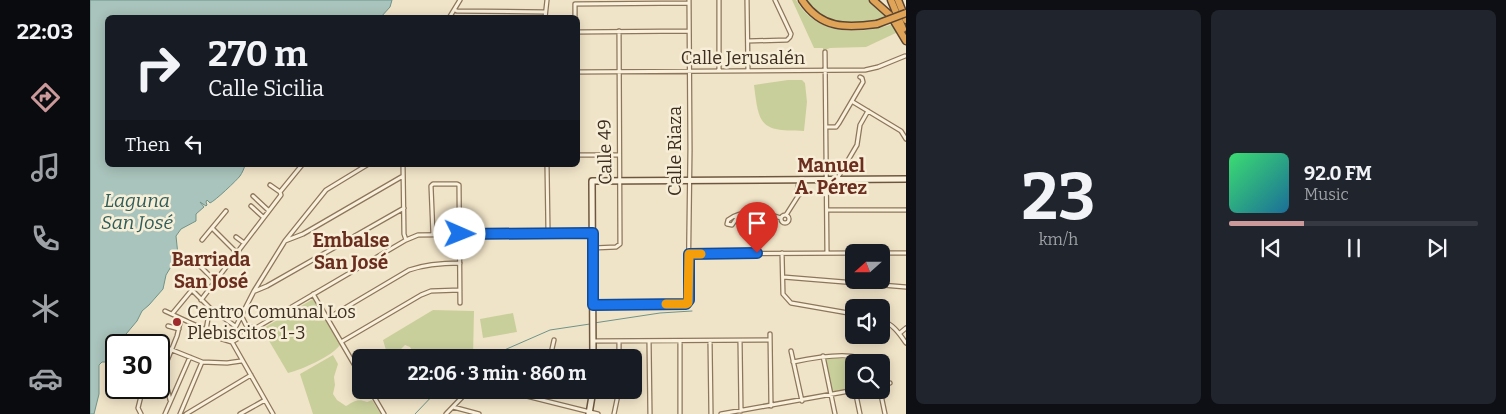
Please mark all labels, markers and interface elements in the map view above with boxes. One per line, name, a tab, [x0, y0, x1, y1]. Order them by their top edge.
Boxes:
text: 22:03	[17, 18, 73, 45]
text: 270 m	[208, 33, 308, 75]
icon: right	[125, 35, 190, 100]
street label: Calle Jerusalén	[681, 47, 806, 69]
text: Calle Sicilia	[208, 75, 324, 102]
icon: directions	[28, 80, 63, 115]
street label: Calle Riaza	[664, 106, 686, 196]
street label: Calle 49	[593, 119, 617, 185]
icon: left	[180, 130, 208, 158]
text: Then	[125, 133, 170, 156]
icon: music	[28, 150, 63, 185]
district label: Manuel A. Pérez	[795, 154, 867, 199]
text: 23	[1021, 158, 1096, 236]
text: 92.0 FM	[1304, 162, 1372, 185]
text: Music	[1304, 185, 1349, 204]
water label: Laguna San José	[101, 189, 174, 234]
pin	[736, 202, 778, 253]
position arrow	[433, 207, 485, 259]
icon: arrive	[743, 209, 771, 237]
icon: phone	[28, 221, 63, 256]
district label: Embalse San José	[312, 229, 390, 274]
text: km/h	[1039, 230, 1078, 249]
icon: previous	[1257, 234, 1285, 262]
icon: pause	[1340, 234, 1368, 262]
icon: next	[1423, 234, 1451, 262]
north arrow	[845, 244, 890, 289]
map controls	[845, 244, 890, 399]
district label: Barriada San José	[172, 248, 251, 293]
icon: climate	[28, 291, 63, 326]
button: sound	[845, 299, 890, 344]
place label: Centro Comunal Los Plebiscitos 1-3	[187, 301, 356, 344]
marker: Centro Comunal Los Plebiscitos 1-3	[171, 316, 183, 328]
speed limit sign: 30	[105, 334, 170, 399]
button: search	[845, 354, 890, 399]
icon: car	[28, 361, 63, 396]
text: 22:06 · 3 min · 860 m	[408, 362, 586, 385]

